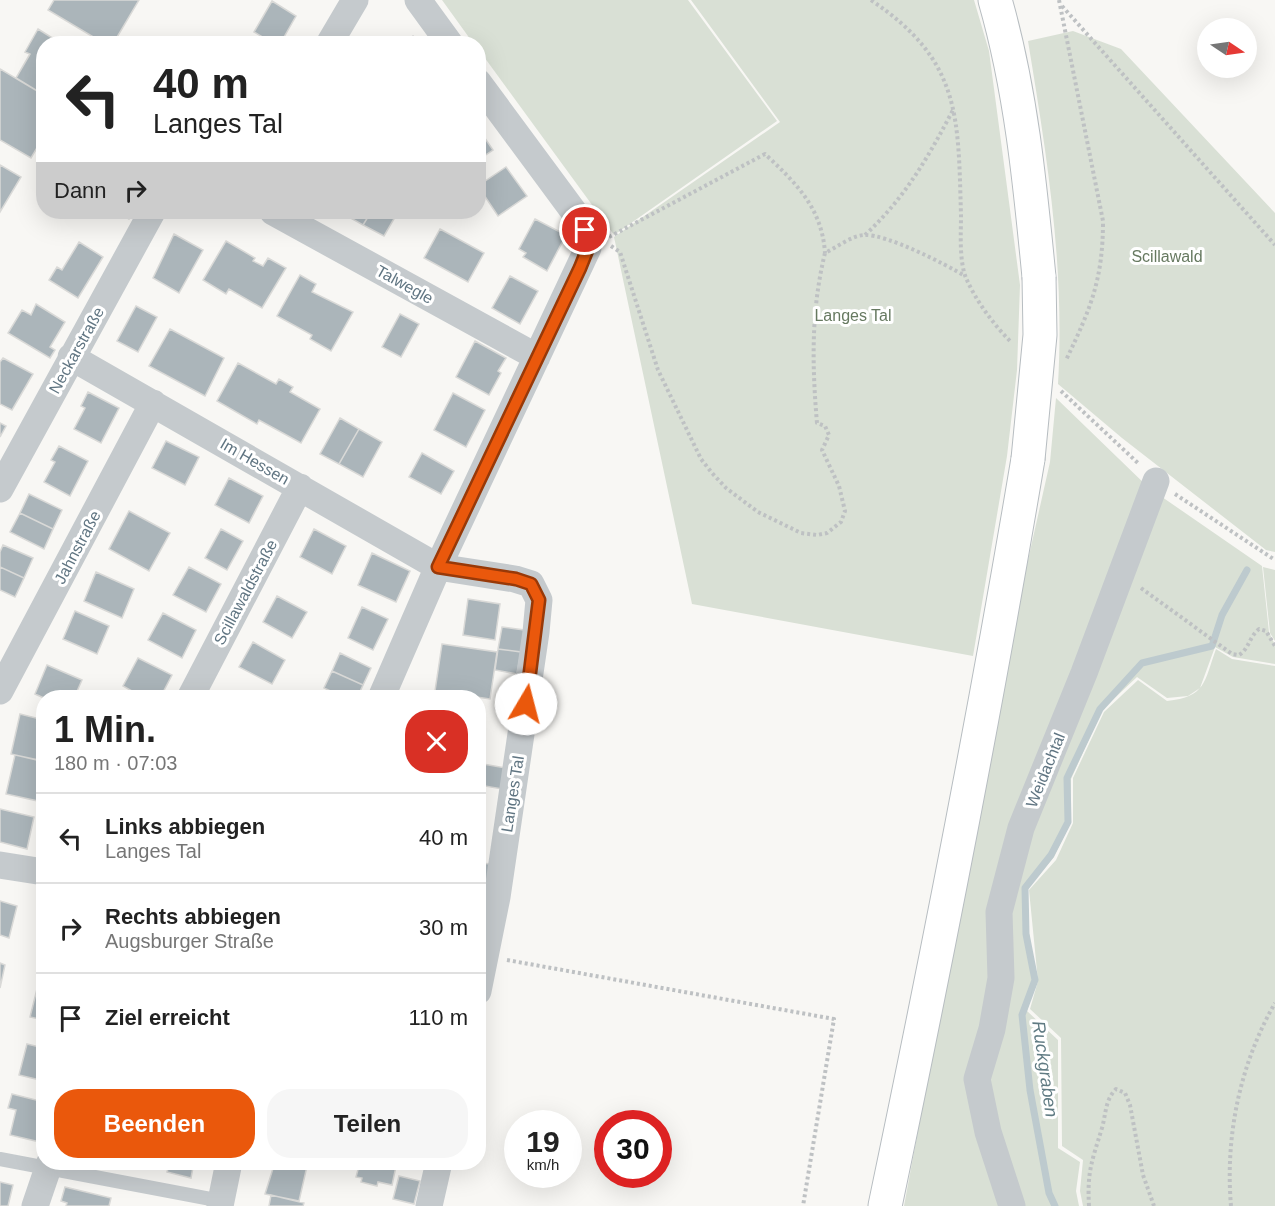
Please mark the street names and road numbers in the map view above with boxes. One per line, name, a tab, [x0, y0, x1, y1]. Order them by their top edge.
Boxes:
street label: Talwegle	[373, 262, 436, 307]
street label: Neckarstraße	[46, 304, 107, 396]
street label: Im Hessen	[217, 435, 292, 488]
street label: Jahnstraße	[51, 508, 104, 587]
street label: Scillawaldstraße	[211, 537, 280, 648]
street label: Weidachtal	[1023, 730, 1068, 810]
street label: Langes Tal	[498, 755, 527, 833]

